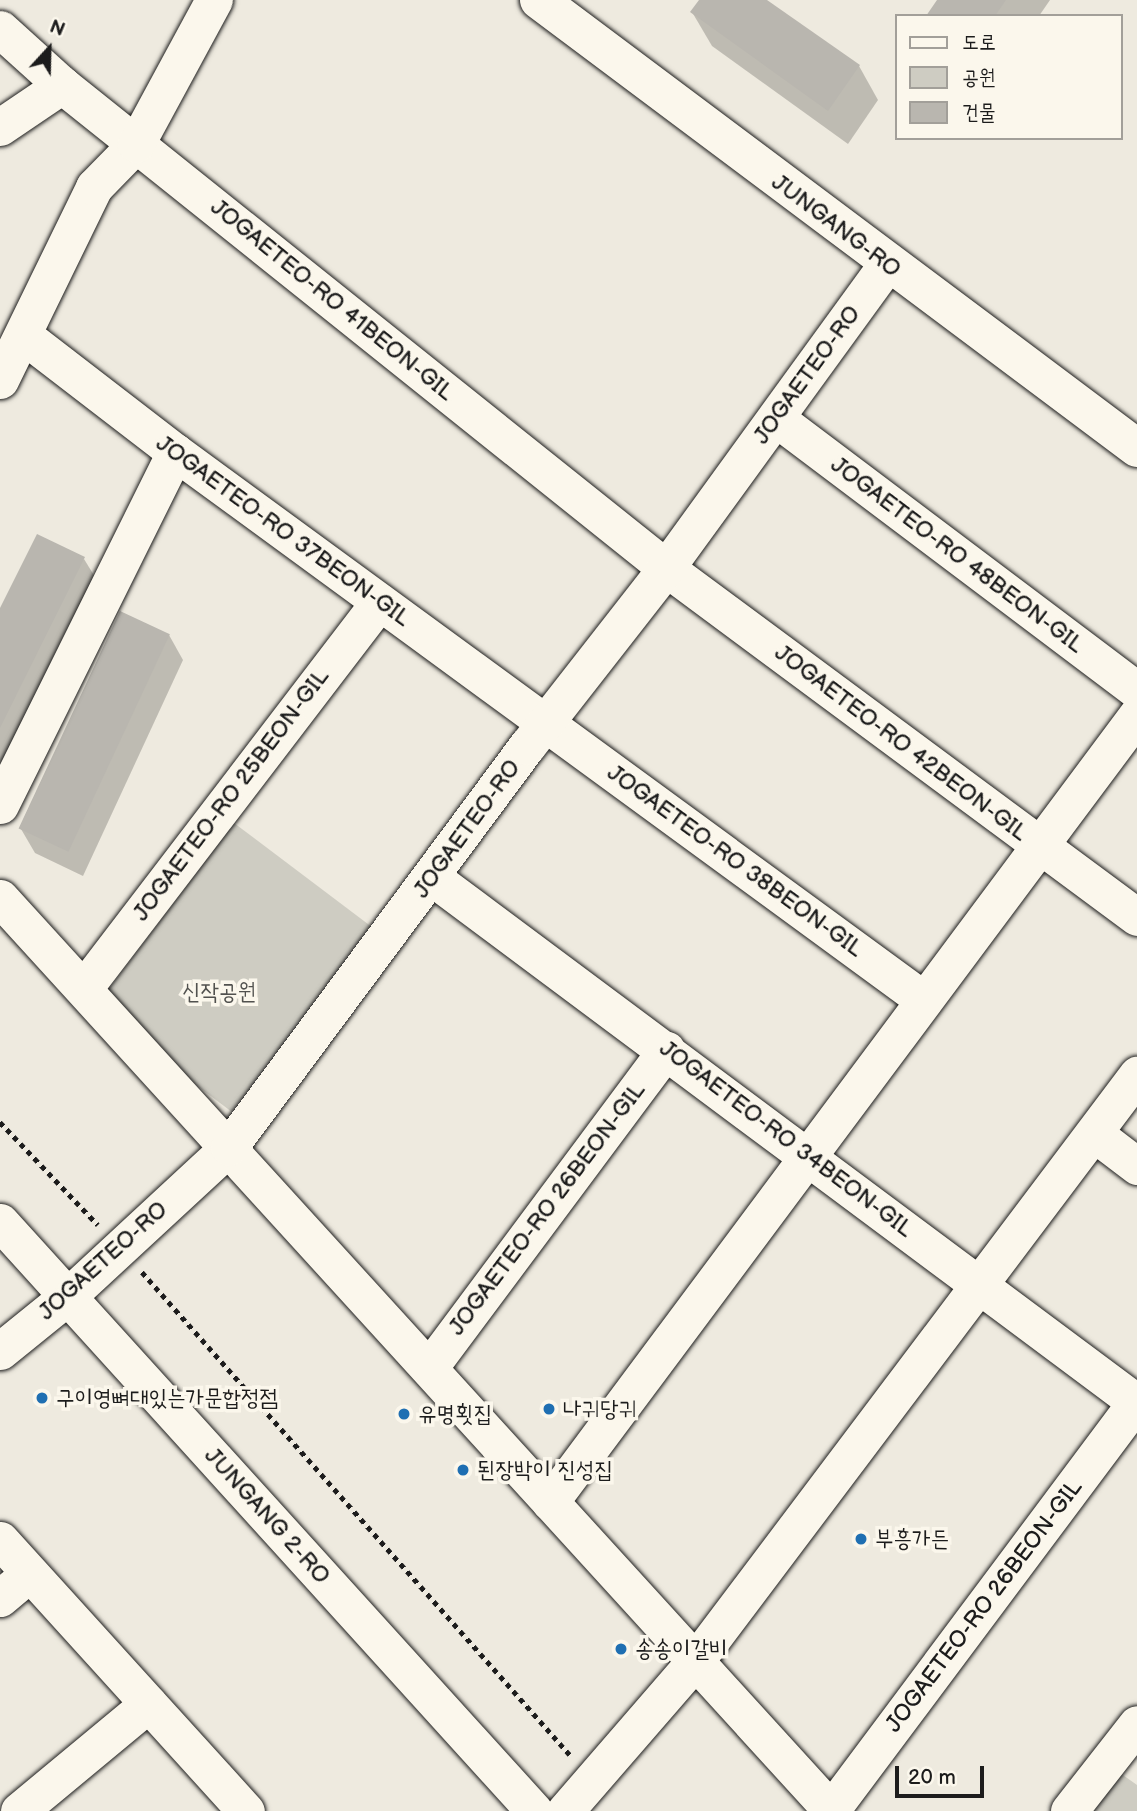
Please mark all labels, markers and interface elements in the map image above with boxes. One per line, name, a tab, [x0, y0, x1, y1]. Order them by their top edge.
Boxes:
north arrow	[14, 14, 84, 84]
legend	[895, 14, 1123, 140]
text: N	[46, 16, 68, 42]
text: 도로	[962, 30, 996, 55]
text: 공원	[962, 65, 996, 90]
text: 건물	[962, 100, 996, 125]
street label: JUNGANG-RO	[766, 169, 906, 283]
street label: JOGAETEO-RO 41BEON-GIL	[205, 193, 459, 407]
street label: JOGAETEO-RO	[748, 301, 866, 449]
street label: JOGAETEO-RO 37BEON-GIL	[151, 430, 415, 632]
street label: JOGAETEO-RO 48BEON-GIL	[825, 451, 1089, 659]
street label: JOGAETEO-RO 42BEON-GIL	[769, 639, 1033, 847]
street label: JOGAETEO-RO 25BEON-GIL	[127, 664, 335, 926]
street label: JOGAETEO-RO	[408, 755, 526, 903]
street label: JOGAETEO-RO 38BEON-GIL	[602, 759, 868, 963]
park label: 신작공원	[182, 978, 256, 1006]
street label: JOGAETEO-RO 34BEON-GIL	[654, 1035, 918, 1243]
street label: JOGAETEO-RO 26BEON-GIL	[443, 1077, 651, 1341]
street label: JOGAETEO-RO	[33, 1196, 173, 1326]
place label: 구이영뼈대있는가문합정점	[56, 1384, 278, 1412]
marker: 구이영뼈대있는가문합정점	[34, 1390, 50, 1406]
place label: 나귀당귀	[563, 1395, 637, 1423]
place label: 유명횟집	[418, 1400, 492, 1428]
marker: 나귀당귀	[541, 1401, 557, 1417]
marker: 유명횟집	[396, 1406, 412, 1422]
street label: JUNGANG 2-RO	[198, 1442, 336, 1590]
place label: 된장박이 진성집	[477, 1456, 613, 1484]
marker: 된장박이 진성집	[455, 1462, 471, 1478]
street label: JOGAETEO-RO 26BEON-GIL	[880, 1474, 1088, 1738]
place label: 부흥가든	[875, 1525, 949, 1553]
marker: 부흥가든	[853, 1531, 869, 1547]
place label: 송송이갈비	[635, 1635, 728, 1663]
marker: 송송이갈비	[613, 1641, 629, 1657]
scale bar	[899, 1752, 988, 1796]
text: 20 m	[908, 1765, 956, 1790]

